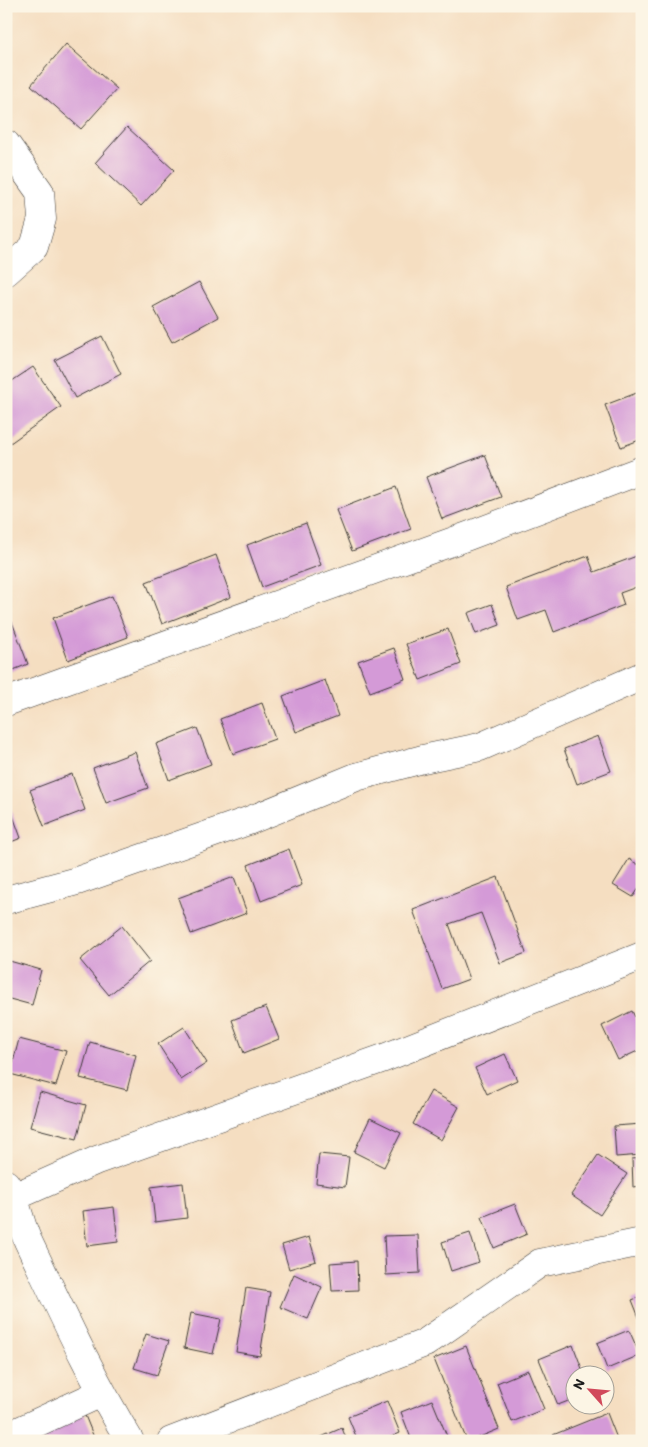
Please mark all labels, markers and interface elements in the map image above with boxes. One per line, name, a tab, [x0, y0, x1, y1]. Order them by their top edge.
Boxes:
north arrow	[566, 1364, 616, 1414]
text: N	[569, 1376, 589, 1392]

